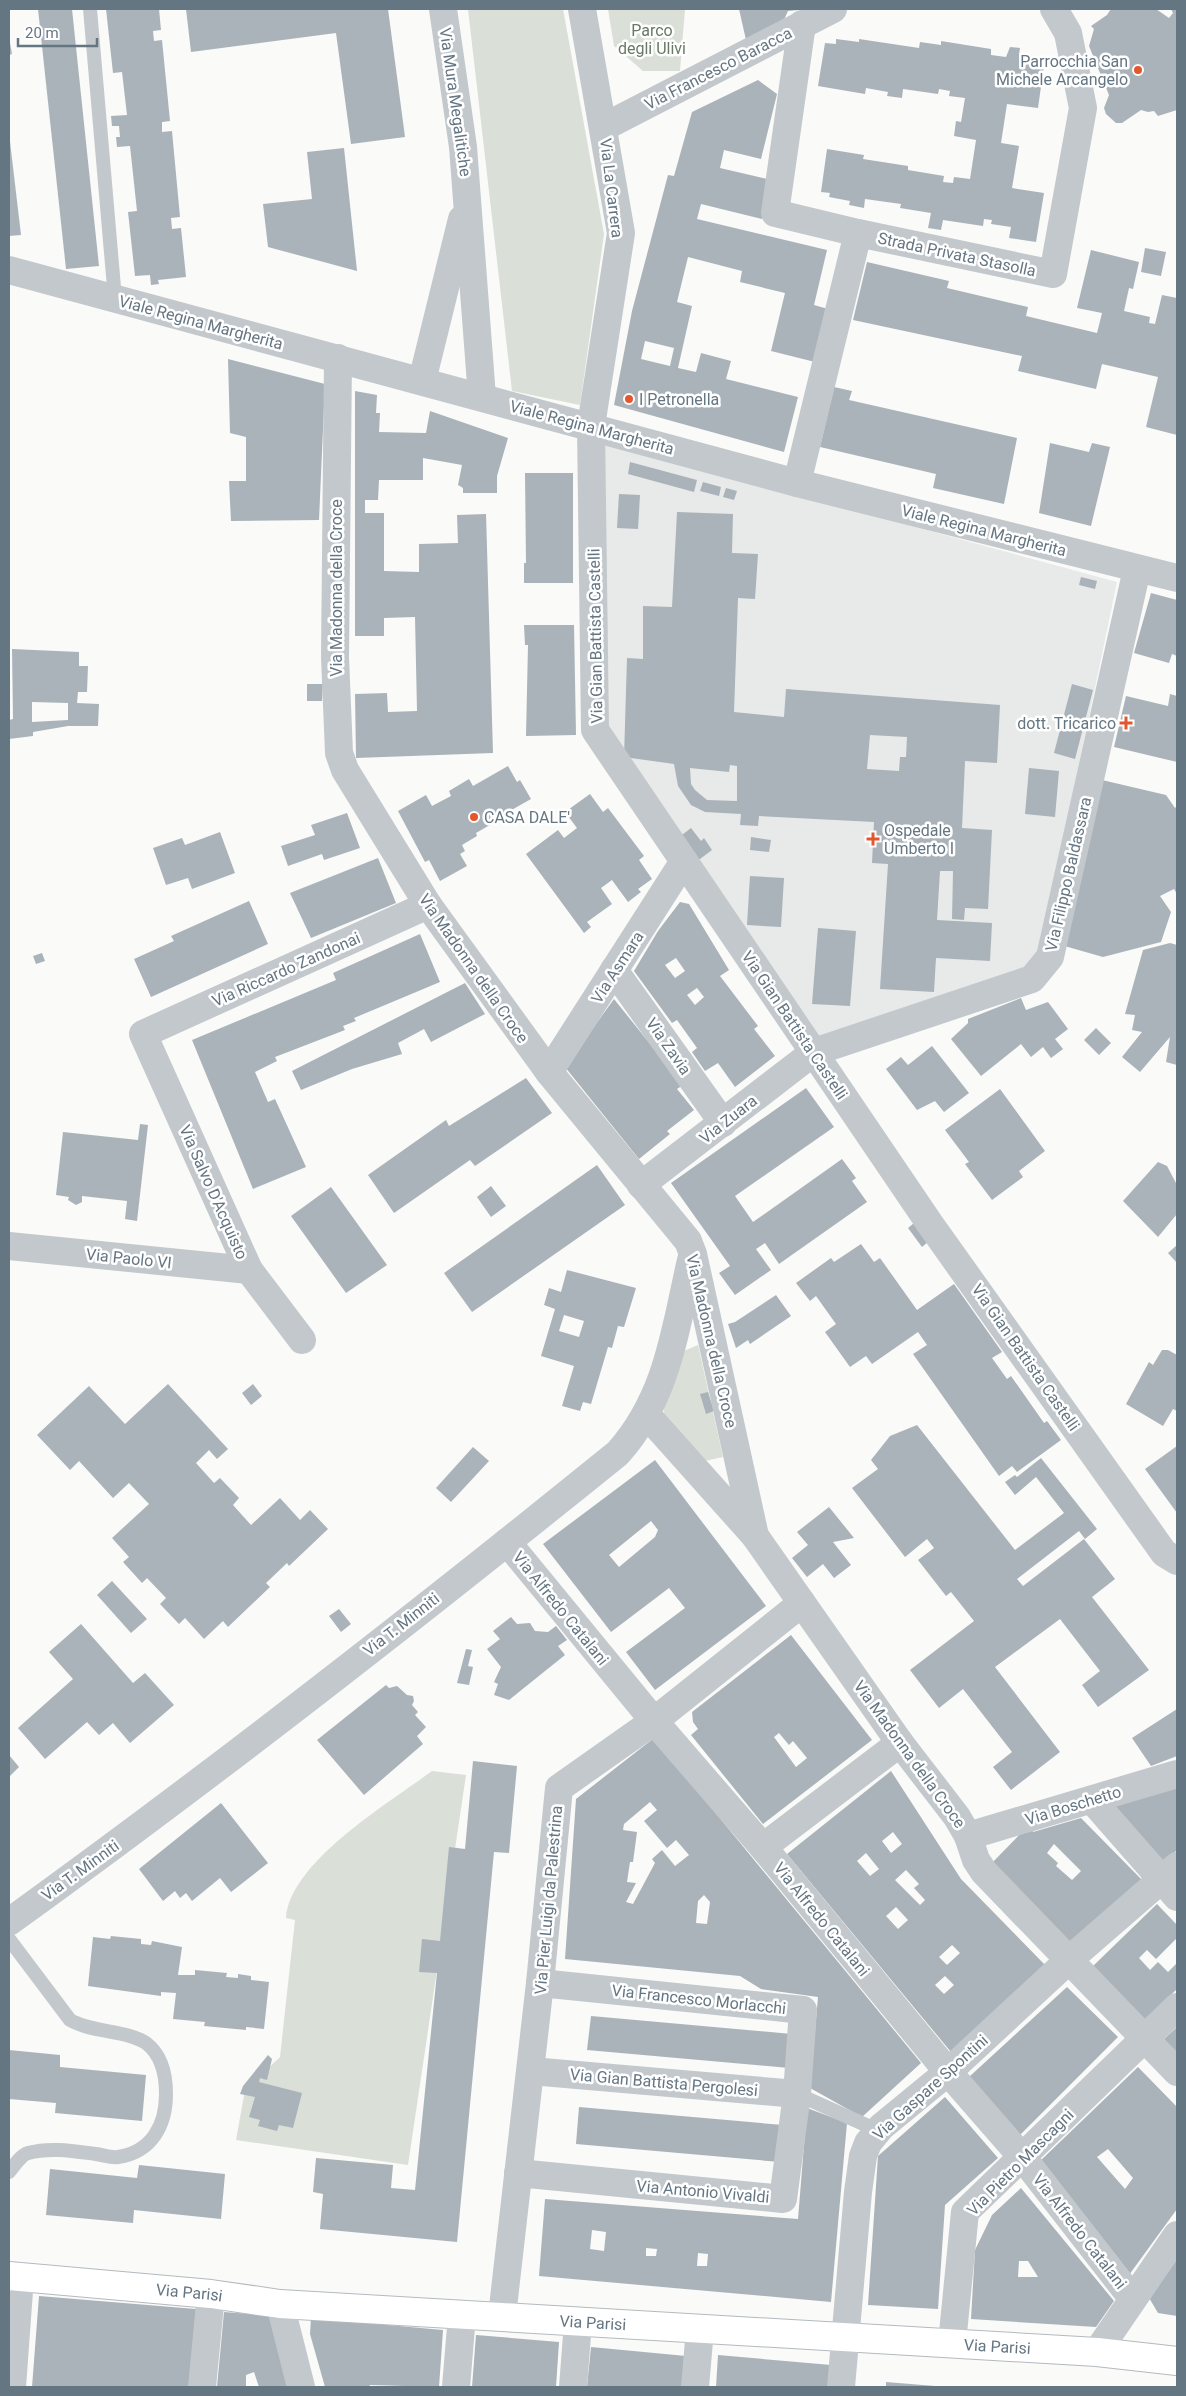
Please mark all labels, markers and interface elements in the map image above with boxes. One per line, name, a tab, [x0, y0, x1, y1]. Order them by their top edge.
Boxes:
scale bar	[18, 15, 96, 47]
park label: Parco degli Ulivi	[618, 21, 686, 58]
street label: Via Francesco Baracca	[641, 23, 795, 114]
text: 20 m	[25, 24, 59, 42]
street label: Via Mura Megalitiche	[436, 26, 475, 178]
place label: Parrocchia San Michele Arcangelo	[996, 52, 1128, 89]
marker: Parrocchia San Michele Arcangelo	[1132, 64, 1144, 76]
street label: Via La Carrera	[596, 137, 627, 239]
street label: Strada Privata Stasolla	[876, 228, 1038, 281]
street label: Viale Regina Margherita	[117, 291, 285, 354]
place label: I Petronella	[639, 390, 719, 409]
marker: I Petronella	[623, 393, 635, 405]
street label: Viale Regina Margherita	[508, 396, 676, 459]
street label: Via Madonna della Croce	[327, 499, 346, 677]
street label: Viale Regina Margherita	[899, 501, 1068, 560]
street label: Via Gian Battista Castelli	[584, 548, 607, 724]
place label: dott. Tricarico	[1017, 714, 1116, 733]
marker: dott. Tricarico	[1120, 717, 1132, 729]
street label: Via Filippo Baldassara	[1041, 795, 1095, 953]
place label: CASA DALE'	[484, 808, 570, 827]
marker: CASA DALE'	[468, 811, 480, 823]
place label: Ospedale Umberto I	[884, 821, 954, 858]
marker: Ospedale Umberto I	[866, 832, 880, 846]
street label: Via Madonna della Croce	[415, 890, 532, 1046]
street label: Via Riccardo Zandonai	[209, 928, 363, 1011]
street label: Via Asmara	[587, 928, 648, 1007]
street label: Via Gian Battista Castelli	[738, 947, 851, 1103]
street label: Via Zavia	[642, 1014, 695, 1078]
street label: Via Zuara	[696, 1091, 761, 1148]
street label: Via Salvo D'Acquisto	[175, 1122, 252, 1262]
street label: Via Paolo VI	[85, 1245, 173, 1272]
street label: Via Madonna della Croce	[682, 1252, 741, 1430]
street label: Via Gian Battista Castelli	[968, 1280, 1084, 1434]
street label: Via Alfredo Catalani	[509, 1548, 612, 1669]
street label: Via T. Minniti	[360, 1589, 443, 1660]
street label: Via Madonna della Croce	[850, 1677, 969, 1832]
street label: Via Boschetto	[1023, 1782, 1123, 1829]
street label: Via Pier Luigi da Palestrina	[531, 1805, 566, 1995]
street label: Via T. Minniti	[38, 1836, 123, 1905]
street label: Via Alfredo Catalani	[770, 1859, 873, 1980]
street label: Via Francesco Morlacchi	[611, 1981, 787, 2018]
street label: Via Gaspare Spontini	[869, 2031, 992, 2144]
street label: Via Gian Battista Pergolesi	[569, 2065, 759, 2100]
street label: Via Pietro Mascagni	[963, 2105, 1077, 2219]
street label: Via Alfredo Catalani	[1029, 2170, 1130, 2293]
street label: Via Antonio Vivaldi	[636, 2176, 770, 2207]
street label: Via Parisi	[155, 2280, 224, 2306]
street label: Via Parisi	[559, 2311, 627, 2334]
street label: Via Parisi	[963, 2335, 1031, 2358]

